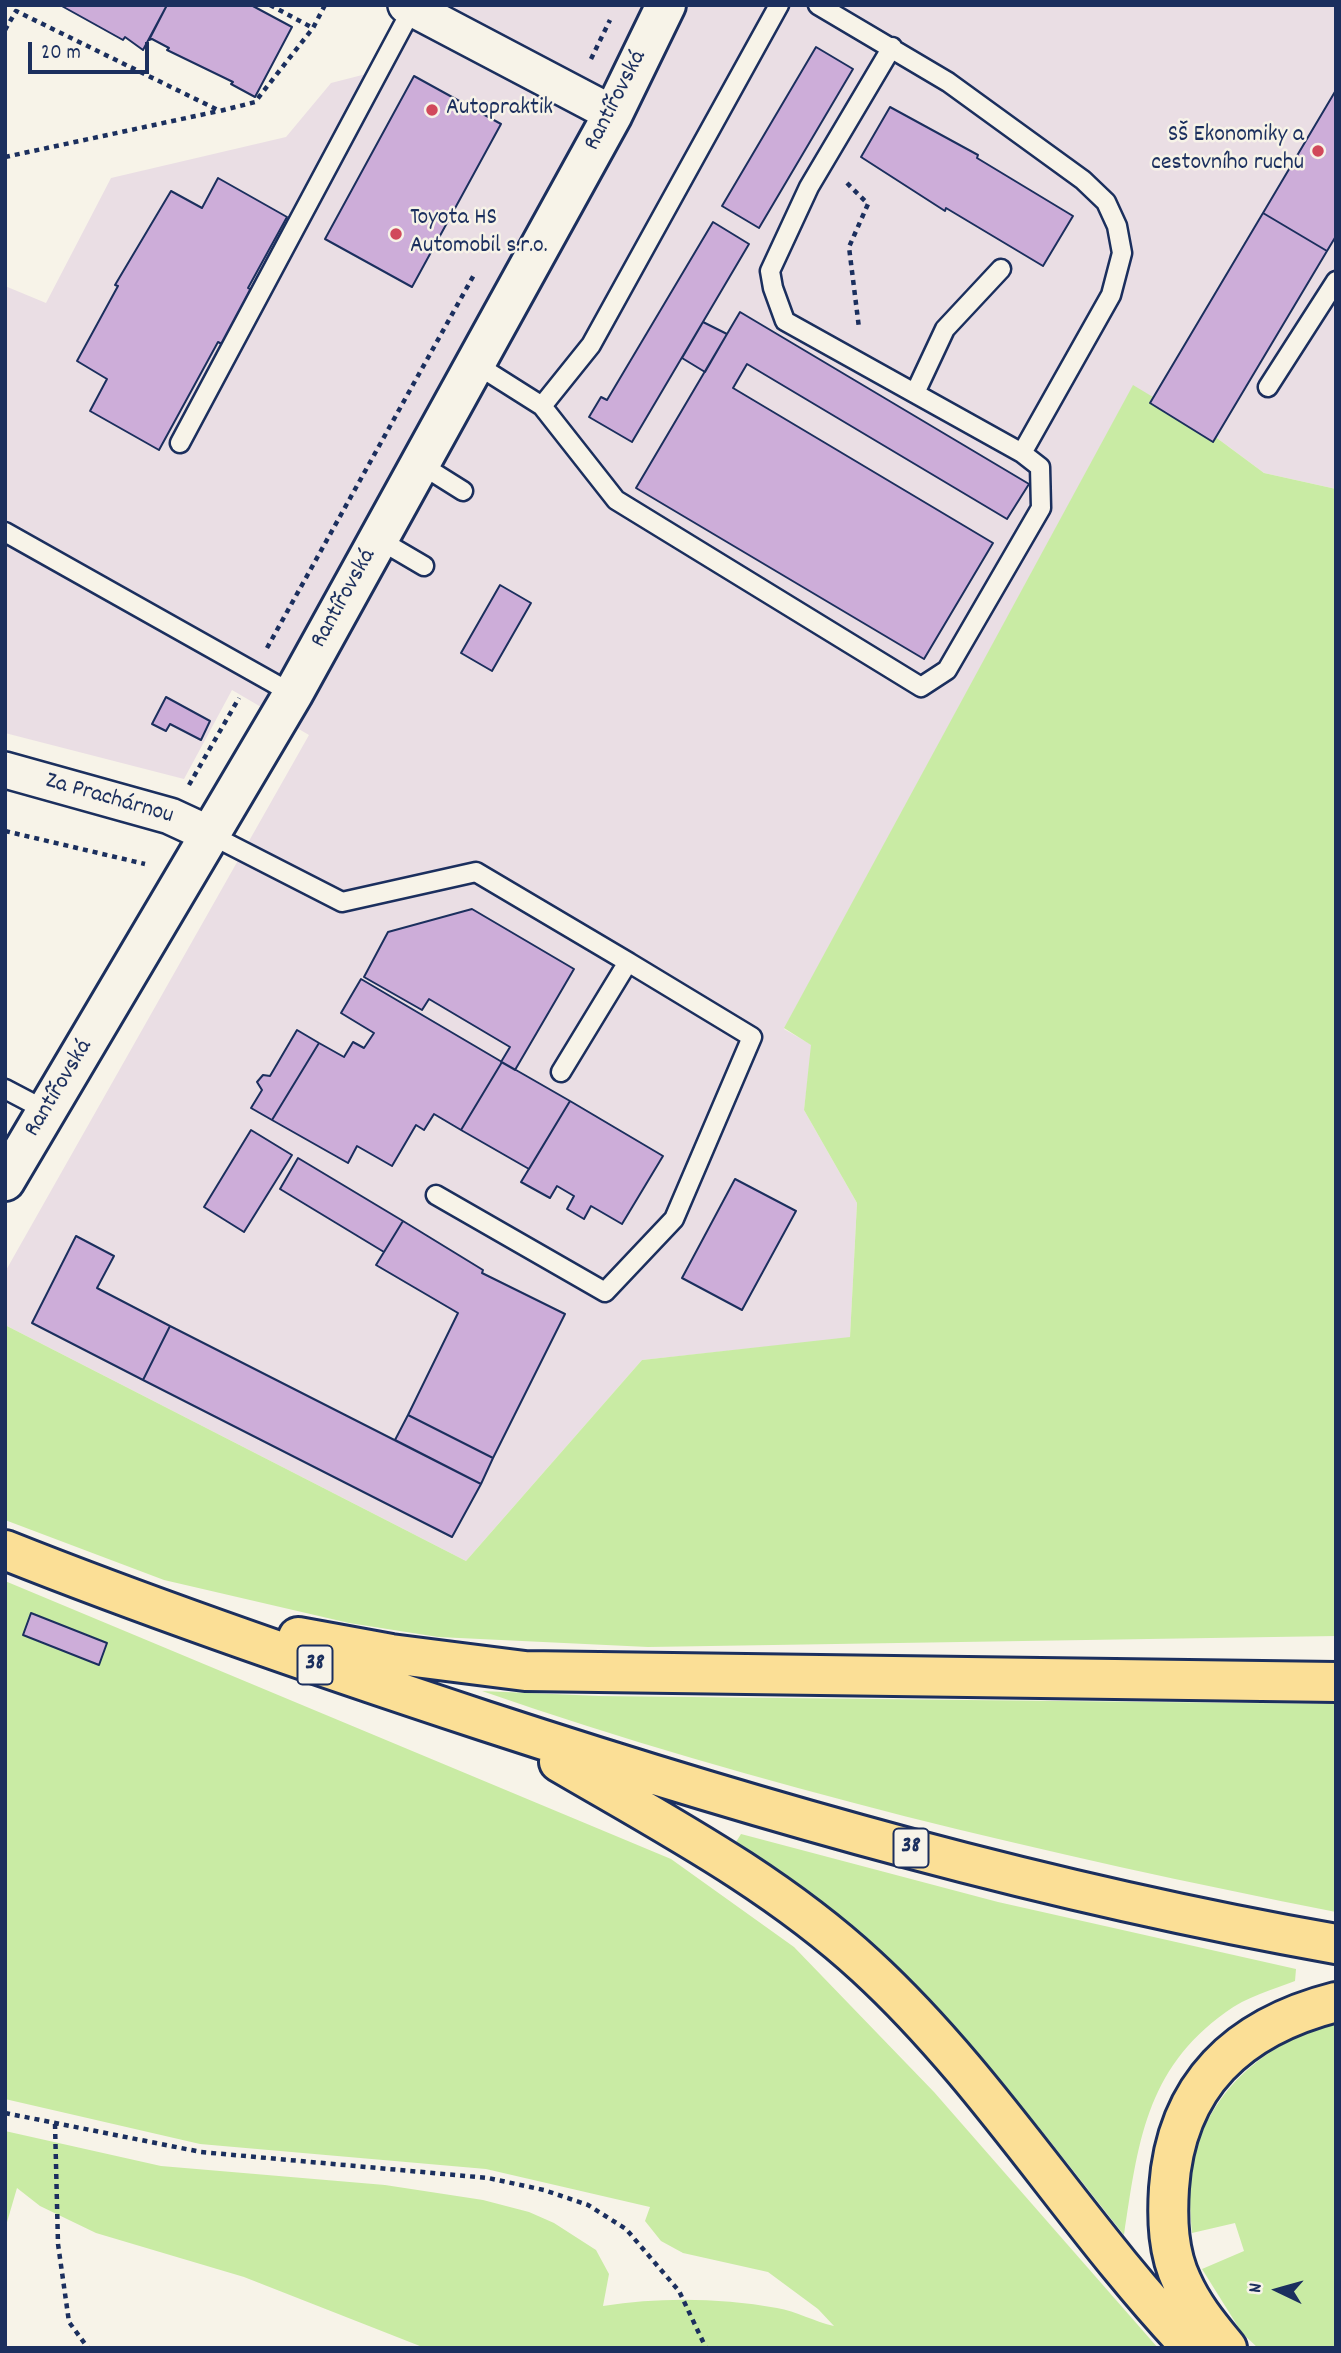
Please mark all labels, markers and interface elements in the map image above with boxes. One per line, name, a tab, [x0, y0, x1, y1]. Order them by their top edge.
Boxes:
scale bar	[32, 28, 152, 72]
text: 20 m	[41, 39, 81, 69]
street label: Rantířovská	[579, 46, 655, 156]
place label: Autopraktik	[446, 96, 553, 124]
marker: Autopraktik	[424, 102, 440, 118]
place label: SŠ Ekonomiky a cestovního ruchu	[1151, 123, 1304, 179]
marker: SŠ Ekonomiky a cestovního ruchu	[1310, 143, 1326, 159]
place label: Toyota HS Automobil s.r.o.	[410, 206, 548, 262]
marker: Toyota HS Automobil s.r.o.	[388, 226, 404, 242]
street label: Rantířovská	[306, 544, 384, 654]
street label: Za Prachárnou	[42, 768, 176, 832]
street label: Rantířovská	[20, 1035, 100, 1143]
road number: 38	[298, 1646, 332, 1684]
road number: 38	[894, 1828, 928, 1868]
north arrow	[1243, 2255, 1313, 2325]
text: N	[1243, 2282, 1270, 2294]

